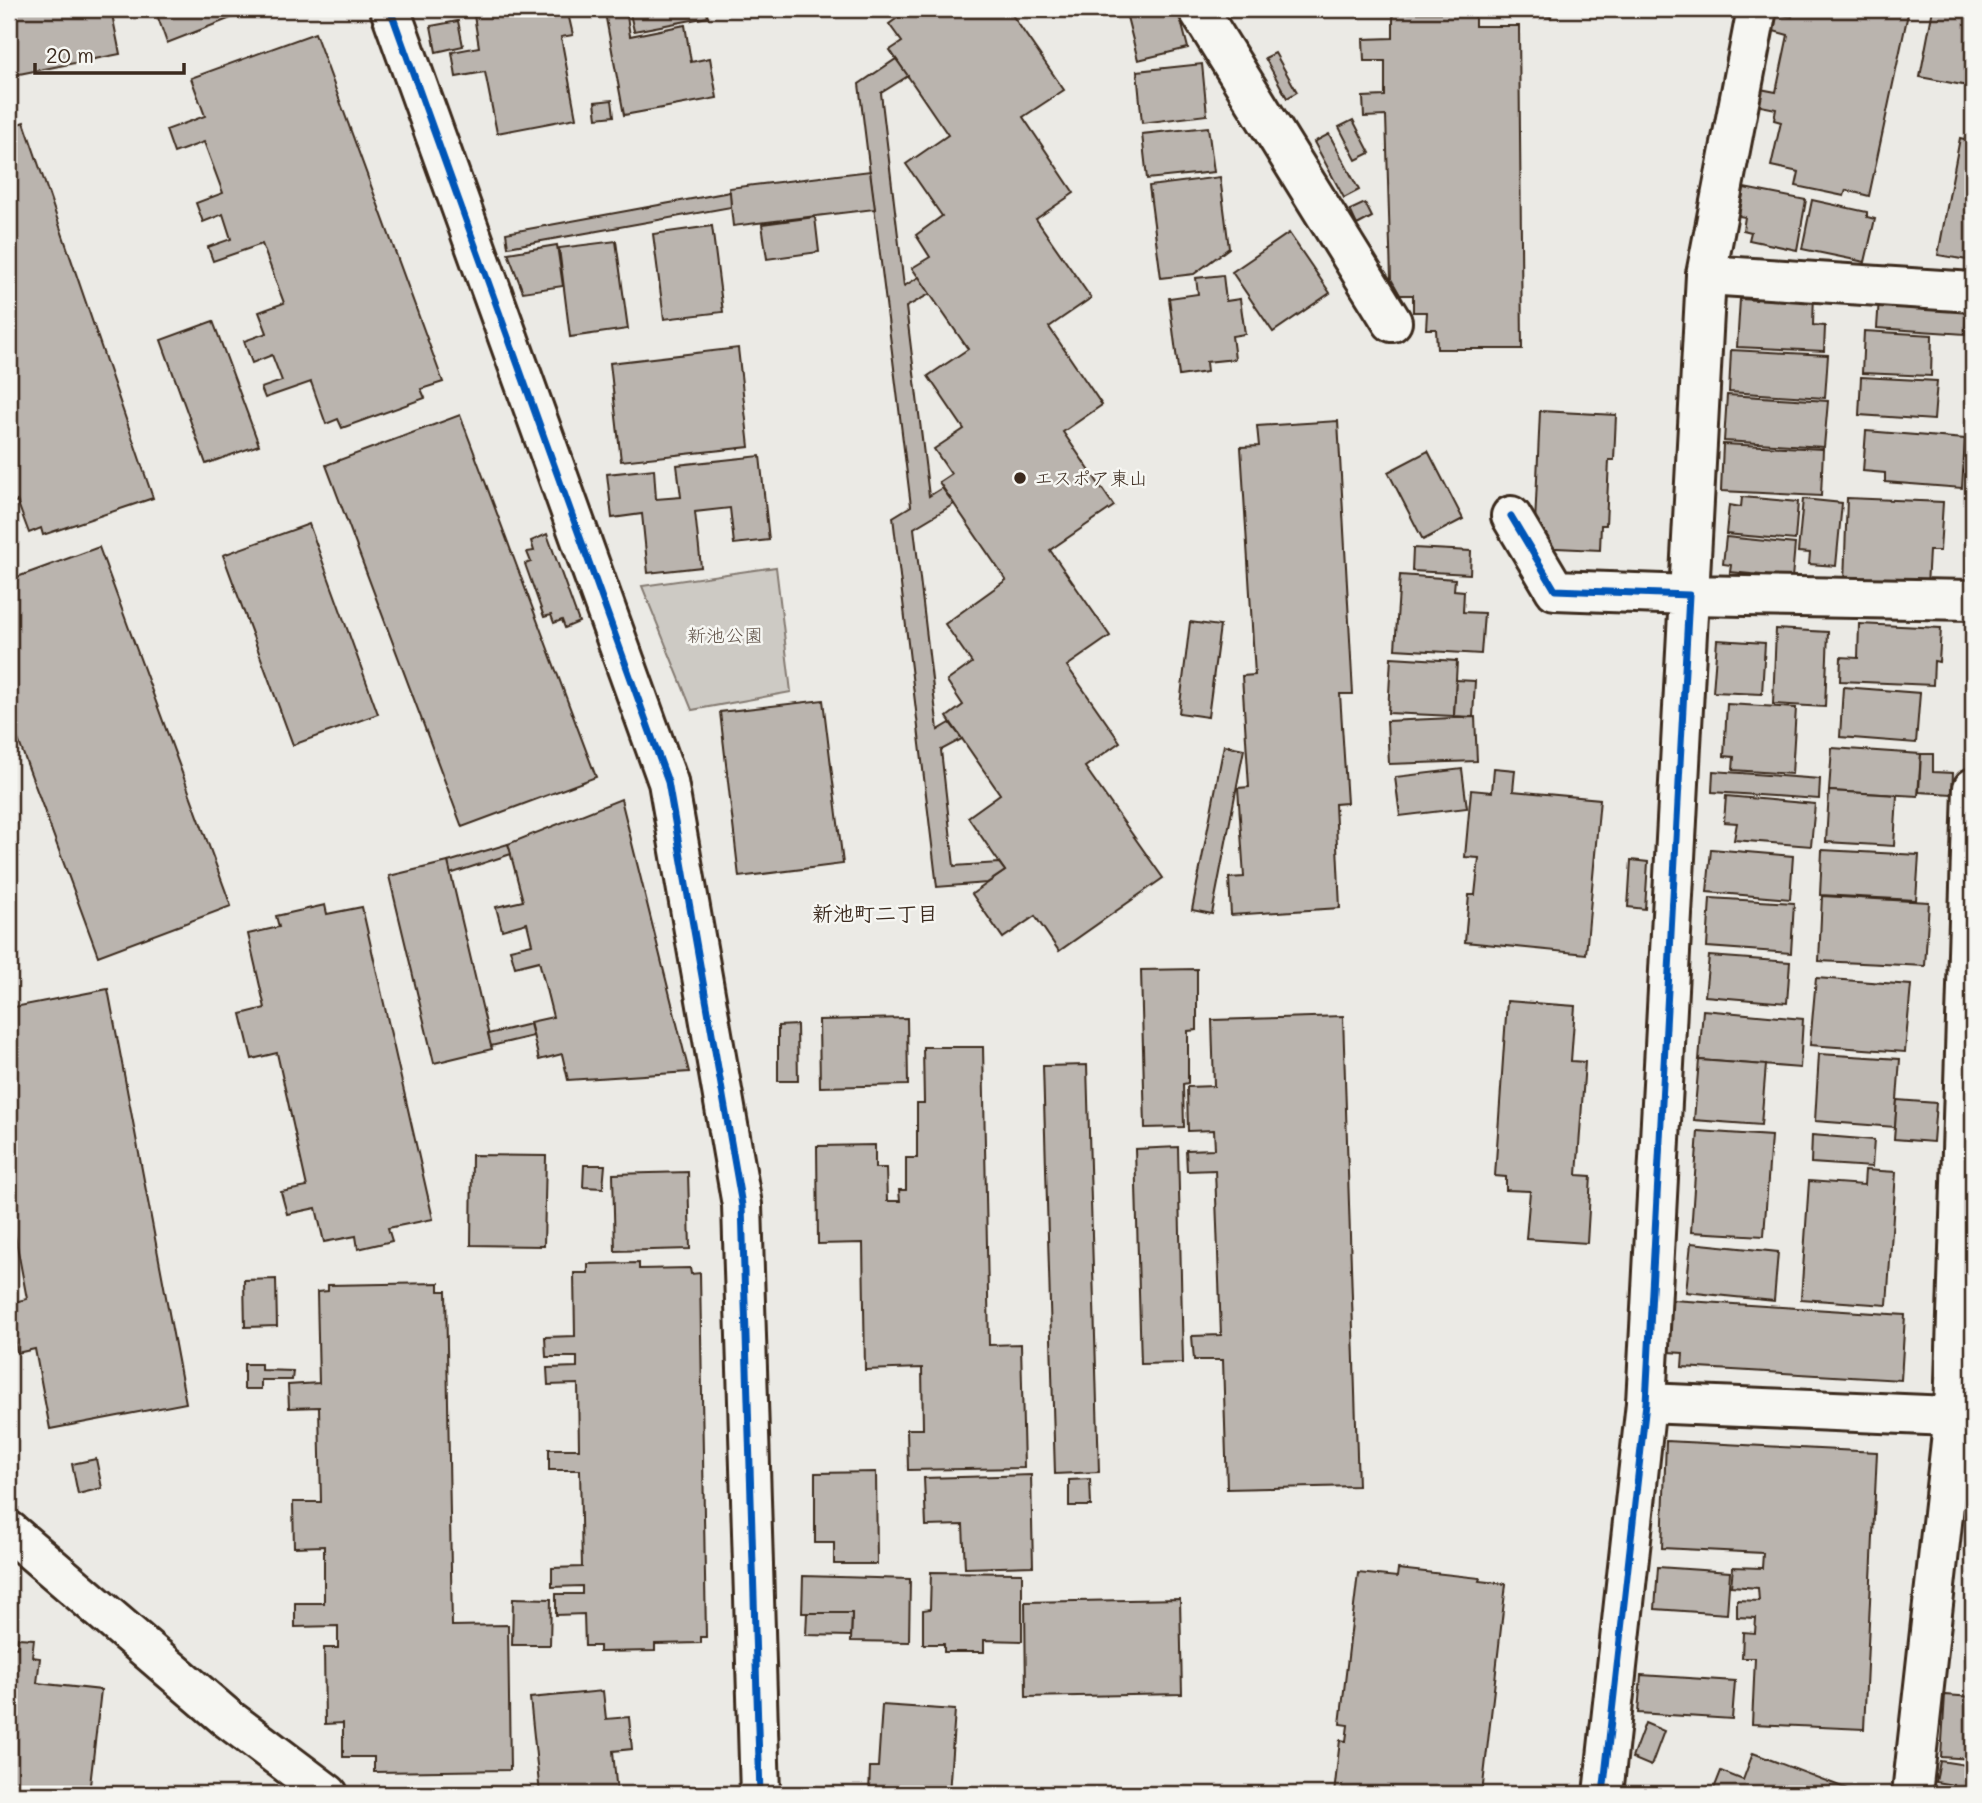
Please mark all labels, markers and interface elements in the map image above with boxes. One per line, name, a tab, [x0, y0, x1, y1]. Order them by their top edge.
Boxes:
scale bar	[35, 32, 184, 76]
text: 20 m	[46, 41, 94, 68]
place label: エスポア東山	[1034, 465, 1148, 490]
marker: エスポア東山	[1012, 470, 1028, 486]
park label: 新池公園	[687, 622, 763, 647]
district label: 新池町二丁目	[812, 899, 938, 926]

